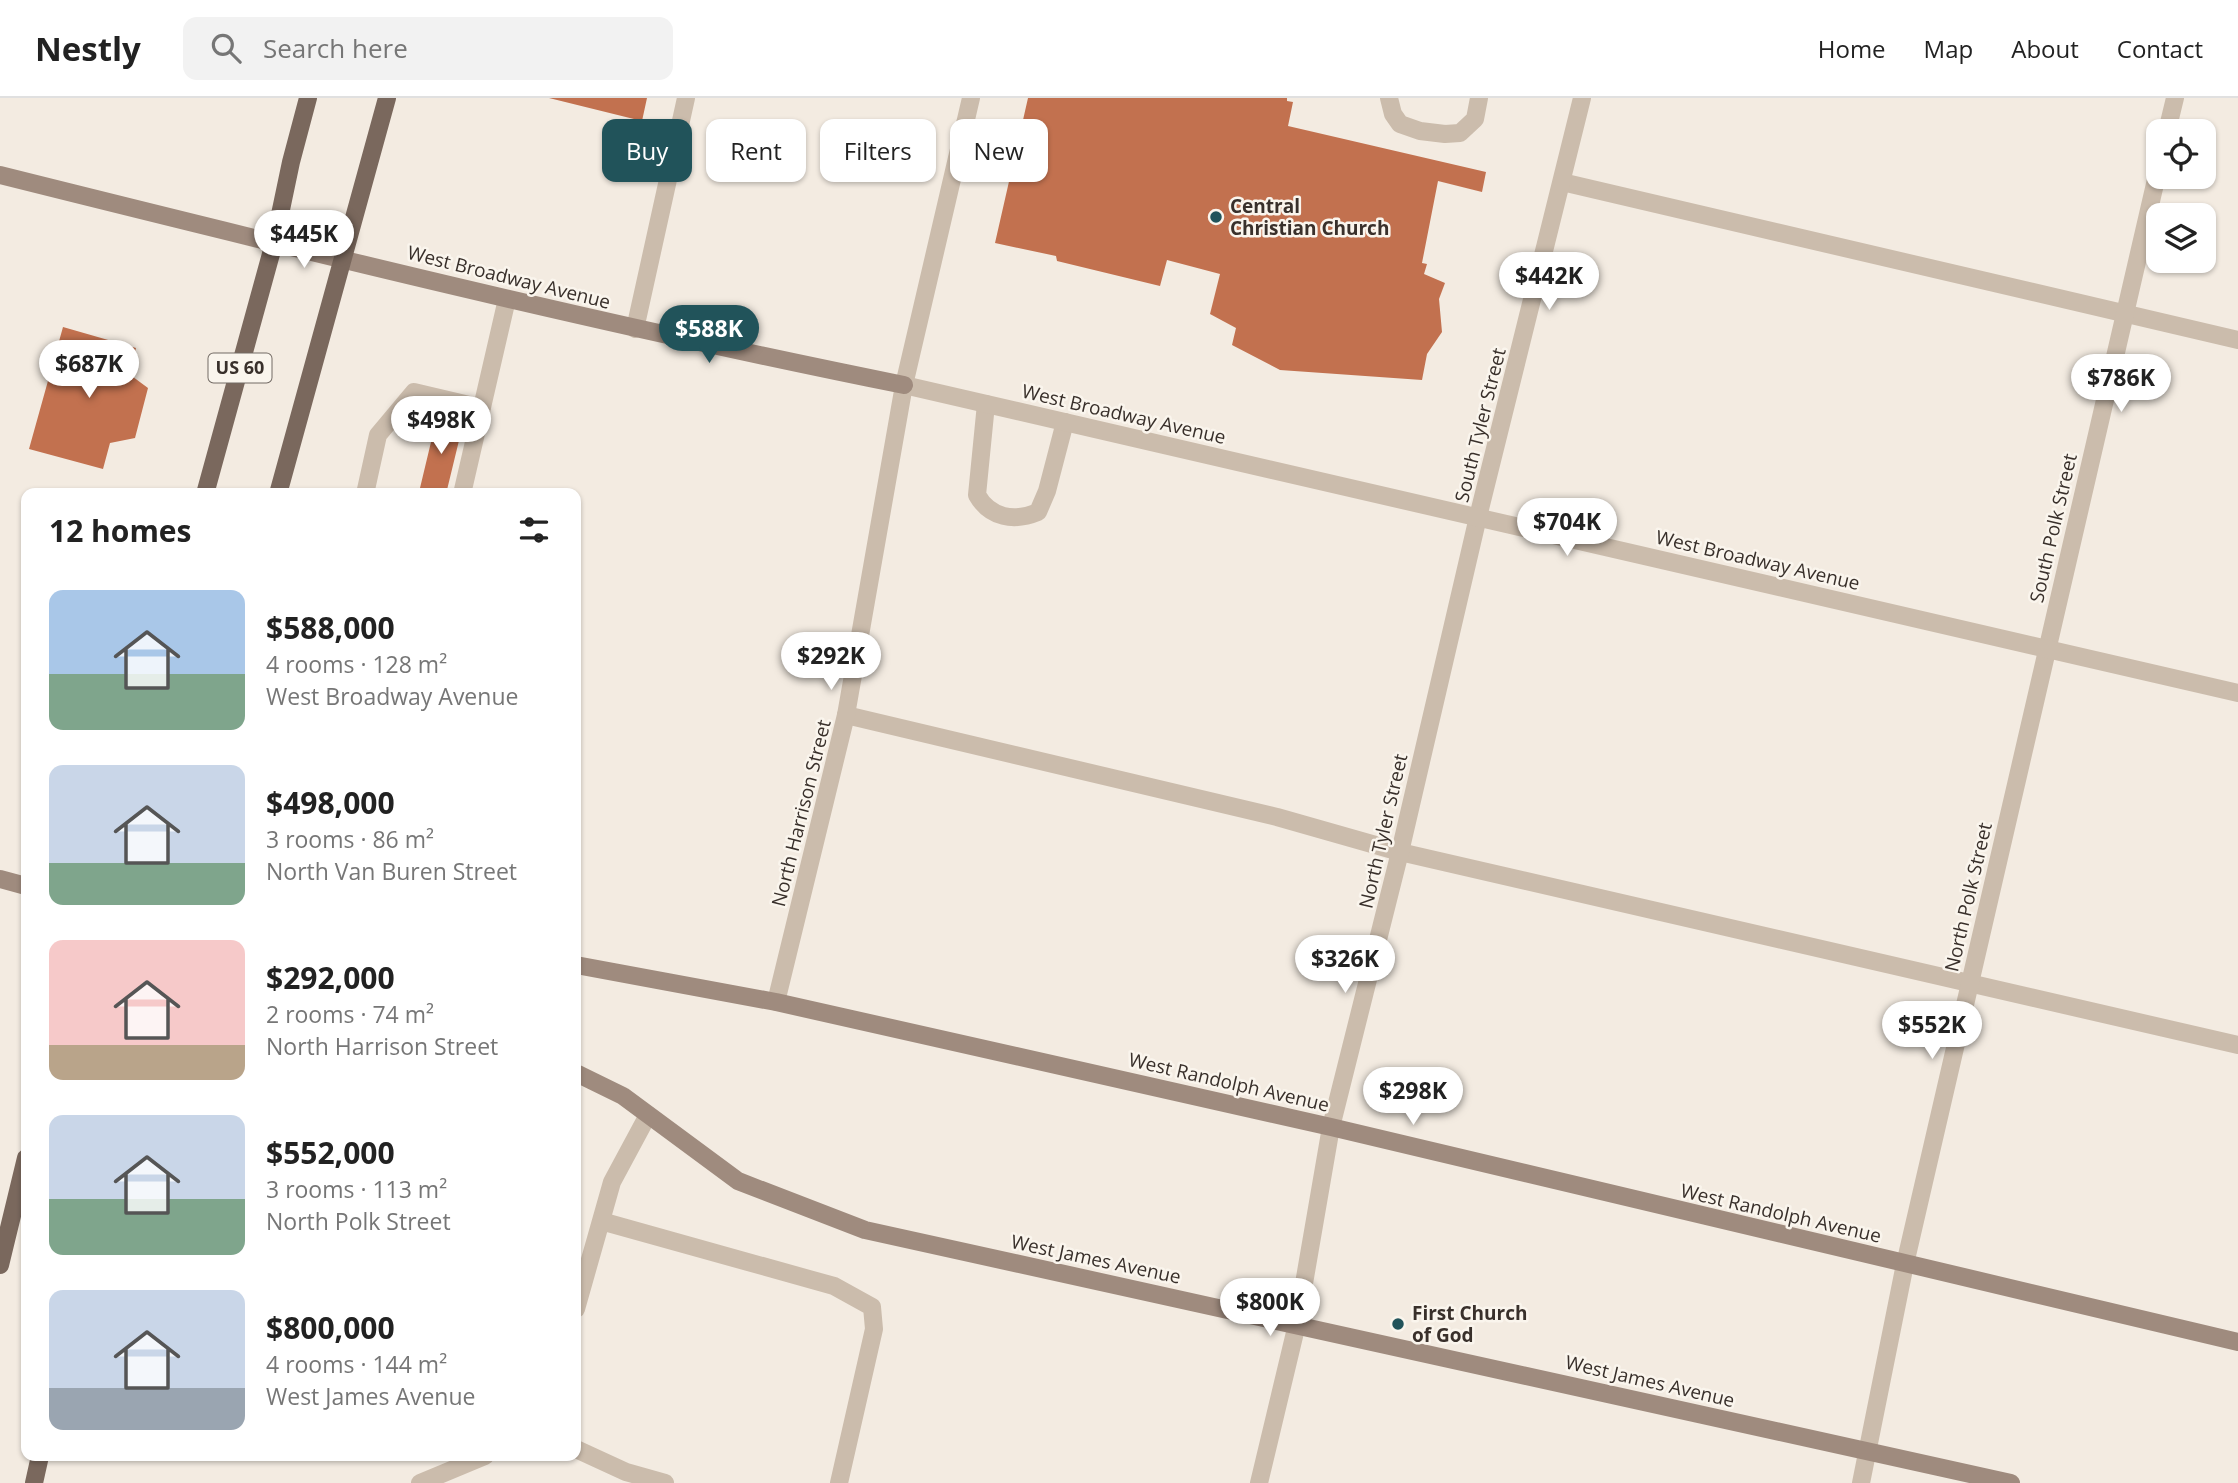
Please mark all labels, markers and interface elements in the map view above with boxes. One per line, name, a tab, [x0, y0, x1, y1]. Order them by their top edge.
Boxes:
search box	[183, 17, 673, 80]
text: Nestly	[35, 26, 141, 71]
icon: search	[207, 29, 245, 67]
text: Search here	[263, 30, 408, 66]
text: Home	[1818, 32, 1886, 65]
text: Map	[1924, 32, 1973, 65]
text: About	[2011, 32, 2079, 65]
text: Contact	[2117, 32, 2203, 65]
chip: Buy	[602, 119, 692, 182]
chip: Rent	[706, 119, 806, 182]
chip: Filters	[820, 119, 936, 182]
chip: New	[950, 119, 1048, 182]
map controls	[2146, 119, 2216, 273]
button: locate	[2146, 119, 2216, 189]
place label: Central Christian Church	[1230, 193, 1389, 241]
button: layers	[2146, 203, 2216, 273]
marker: Central Christian Church	[1208, 209, 1224, 225]
pin: $445K	[255, 211, 353, 270]
text: $445K	[270, 217, 338, 249]
street label: West Broadway Avenue	[405, 239, 613, 315]
pin: $442K	[1500, 252, 1598, 312]
text: $442K	[1515, 259, 1583, 291]
pin: $588K	[660, 306, 758, 365]
text: $588K	[675, 312, 743, 344]
pin: $687K	[40, 341, 138, 400]
street label: South Tyler Street	[1448, 345, 1512, 505]
text: $687K	[55, 347, 123, 379]
road number: US 60	[208, 354, 272, 382]
pin: $786K	[2072, 354, 2170, 414]
text: $786K	[2087, 361, 2155, 393]
street label: West Broadway Avenue	[1019, 378, 1229, 450]
pin: $498K	[392, 396, 490, 456]
text: $498K	[407, 403, 475, 435]
street label: South Polk Street	[2023, 451, 2083, 605]
pin: $704K	[1518, 498, 1616, 558]
text: $704K	[1533, 505, 1601, 537]
text: 12 homes	[49, 510, 192, 551]
icon: filters	[515, 511, 553, 549]
street label: West Broadway Avenue	[1653, 524, 1863, 596]
text: $588,000	[266, 607, 395, 648]
icon: home	[105, 618, 189, 702]
pin: $292K	[782, 632, 880, 692]
text: $292K	[797, 639, 865, 671]
text: 4 rooms · 128 m²	[266, 648, 447, 680]
text: West Broadway Avenue	[266, 680, 518, 712]
street label: North Harrison Street	[765, 717, 837, 909]
street label: North Tyler Street	[1353, 751, 1413, 911]
text: $498,000	[266, 782, 395, 823]
icon: home	[105, 793, 189, 877]
street label: North Polk Street	[1938, 820, 1998, 974]
text: 3 rooms · 86 m²	[266, 823, 434, 855]
text: North Van Buren Street	[266, 855, 517, 887]
pin: $326K	[1296, 936, 1394, 995]
text: $326K	[1311, 942, 1379, 974]
text: $292,000	[266, 957, 395, 998]
icon: home	[105, 968, 189, 1052]
text: 2 rooms · 74 m²	[266, 998, 434, 1030]
pin: $552K	[1883, 1002, 1981, 1061]
text: $552K	[1898, 1008, 1966, 1040]
text: North Harrison Street	[266, 1030, 498, 1062]
street label: West Randolph Avenue	[1126, 1046, 1332, 1118]
pin: $298K	[1364, 1068, 1462, 1127]
text: $298K	[1379, 1074, 1447, 1106]
text: $552,000	[266, 1132, 395, 1173]
icon: home	[105, 1143, 189, 1227]
text: 3 rooms · 113 m²	[266, 1173, 447, 1205]
street label: West Randolph Avenue	[1678, 1177, 1884, 1249]
text: North Polk Street	[266, 1205, 451, 1237]
street label: West James Avenue	[1009, 1228, 1183, 1290]
pin: $800K	[1221, 1278, 1319, 1338]
text: $800K	[1236, 1285, 1304, 1317]
place label: First Church of God	[1412, 1300, 1527, 1348]
text: $800,000	[266, 1307, 395, 1348]
marker: First Church of God	[1390, 1316, 1406, 1332]
icon: home	[105, 1318, 189, 1402]
text: 4 rooms · 144 m²	[266, 1348, 447, 1380]
street label: West James Avenue	[1563, 1349, 1737, 1413]
text: West James Avenue	[266, 1380, 475, 1412]

